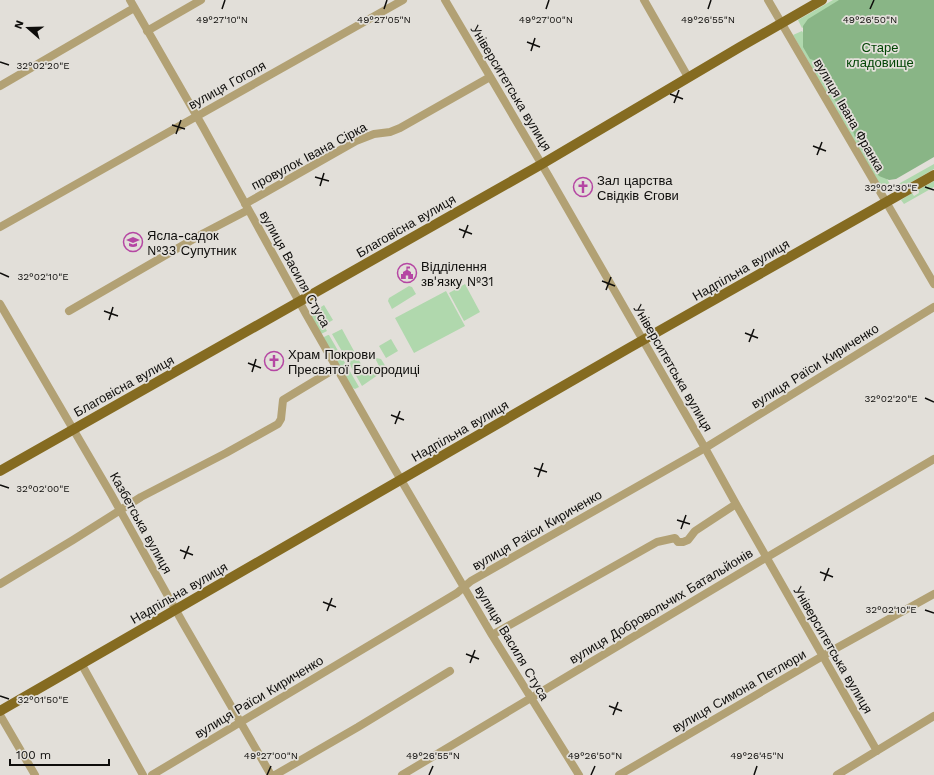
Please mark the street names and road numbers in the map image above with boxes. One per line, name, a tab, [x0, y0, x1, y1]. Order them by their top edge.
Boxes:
street label: Університетська вулиця	[467, 22, 555, 154]
street label: вулиця Івана Франка	[811, 56, 888, 175]
street label: вулиця Гоголя	[186, 58, 268, 112]
street label: провулок Івана Сірка	[249, 119, 370, 193]
street label: Благовісна вулиця	[354, 191, 458, 261]
street label: вулиця Василя Стуса	[257, 208, 334, 331]
street label: Надпільна вулиця	[690, 236, 792, 304]
street label: Університетська вулиця	[630, 302, 716, 434]
street label: вулиця Раїси Кириченко	[749, 321, 881, 411]
street label: Благовісна вулиця	[71, 352, 177, 420]
street label: Надпільна вулиця	[409, 397, 511, 465]
street label: Казбетська вулиця	[107, 470, 175, 576]
street label: вулиця Раїси Кириченко	[469, 487, 605, 573]
street label: вулиця Добровольчих Батальйонів	[567, 545, 755, 667]
street label: Надпільна вулиця	[128, 559, 230, 627]
street label: вулиця Василя Стуса	[472, 583, 553, 704]
street label: Університетська вулиця	[790, 584, 876, 716]
street label: вулиця Симона Петлюри	[669, 647, 809, 735]
street label: вулиця Раїси Кириченко	[192, 653, 326, 741]

